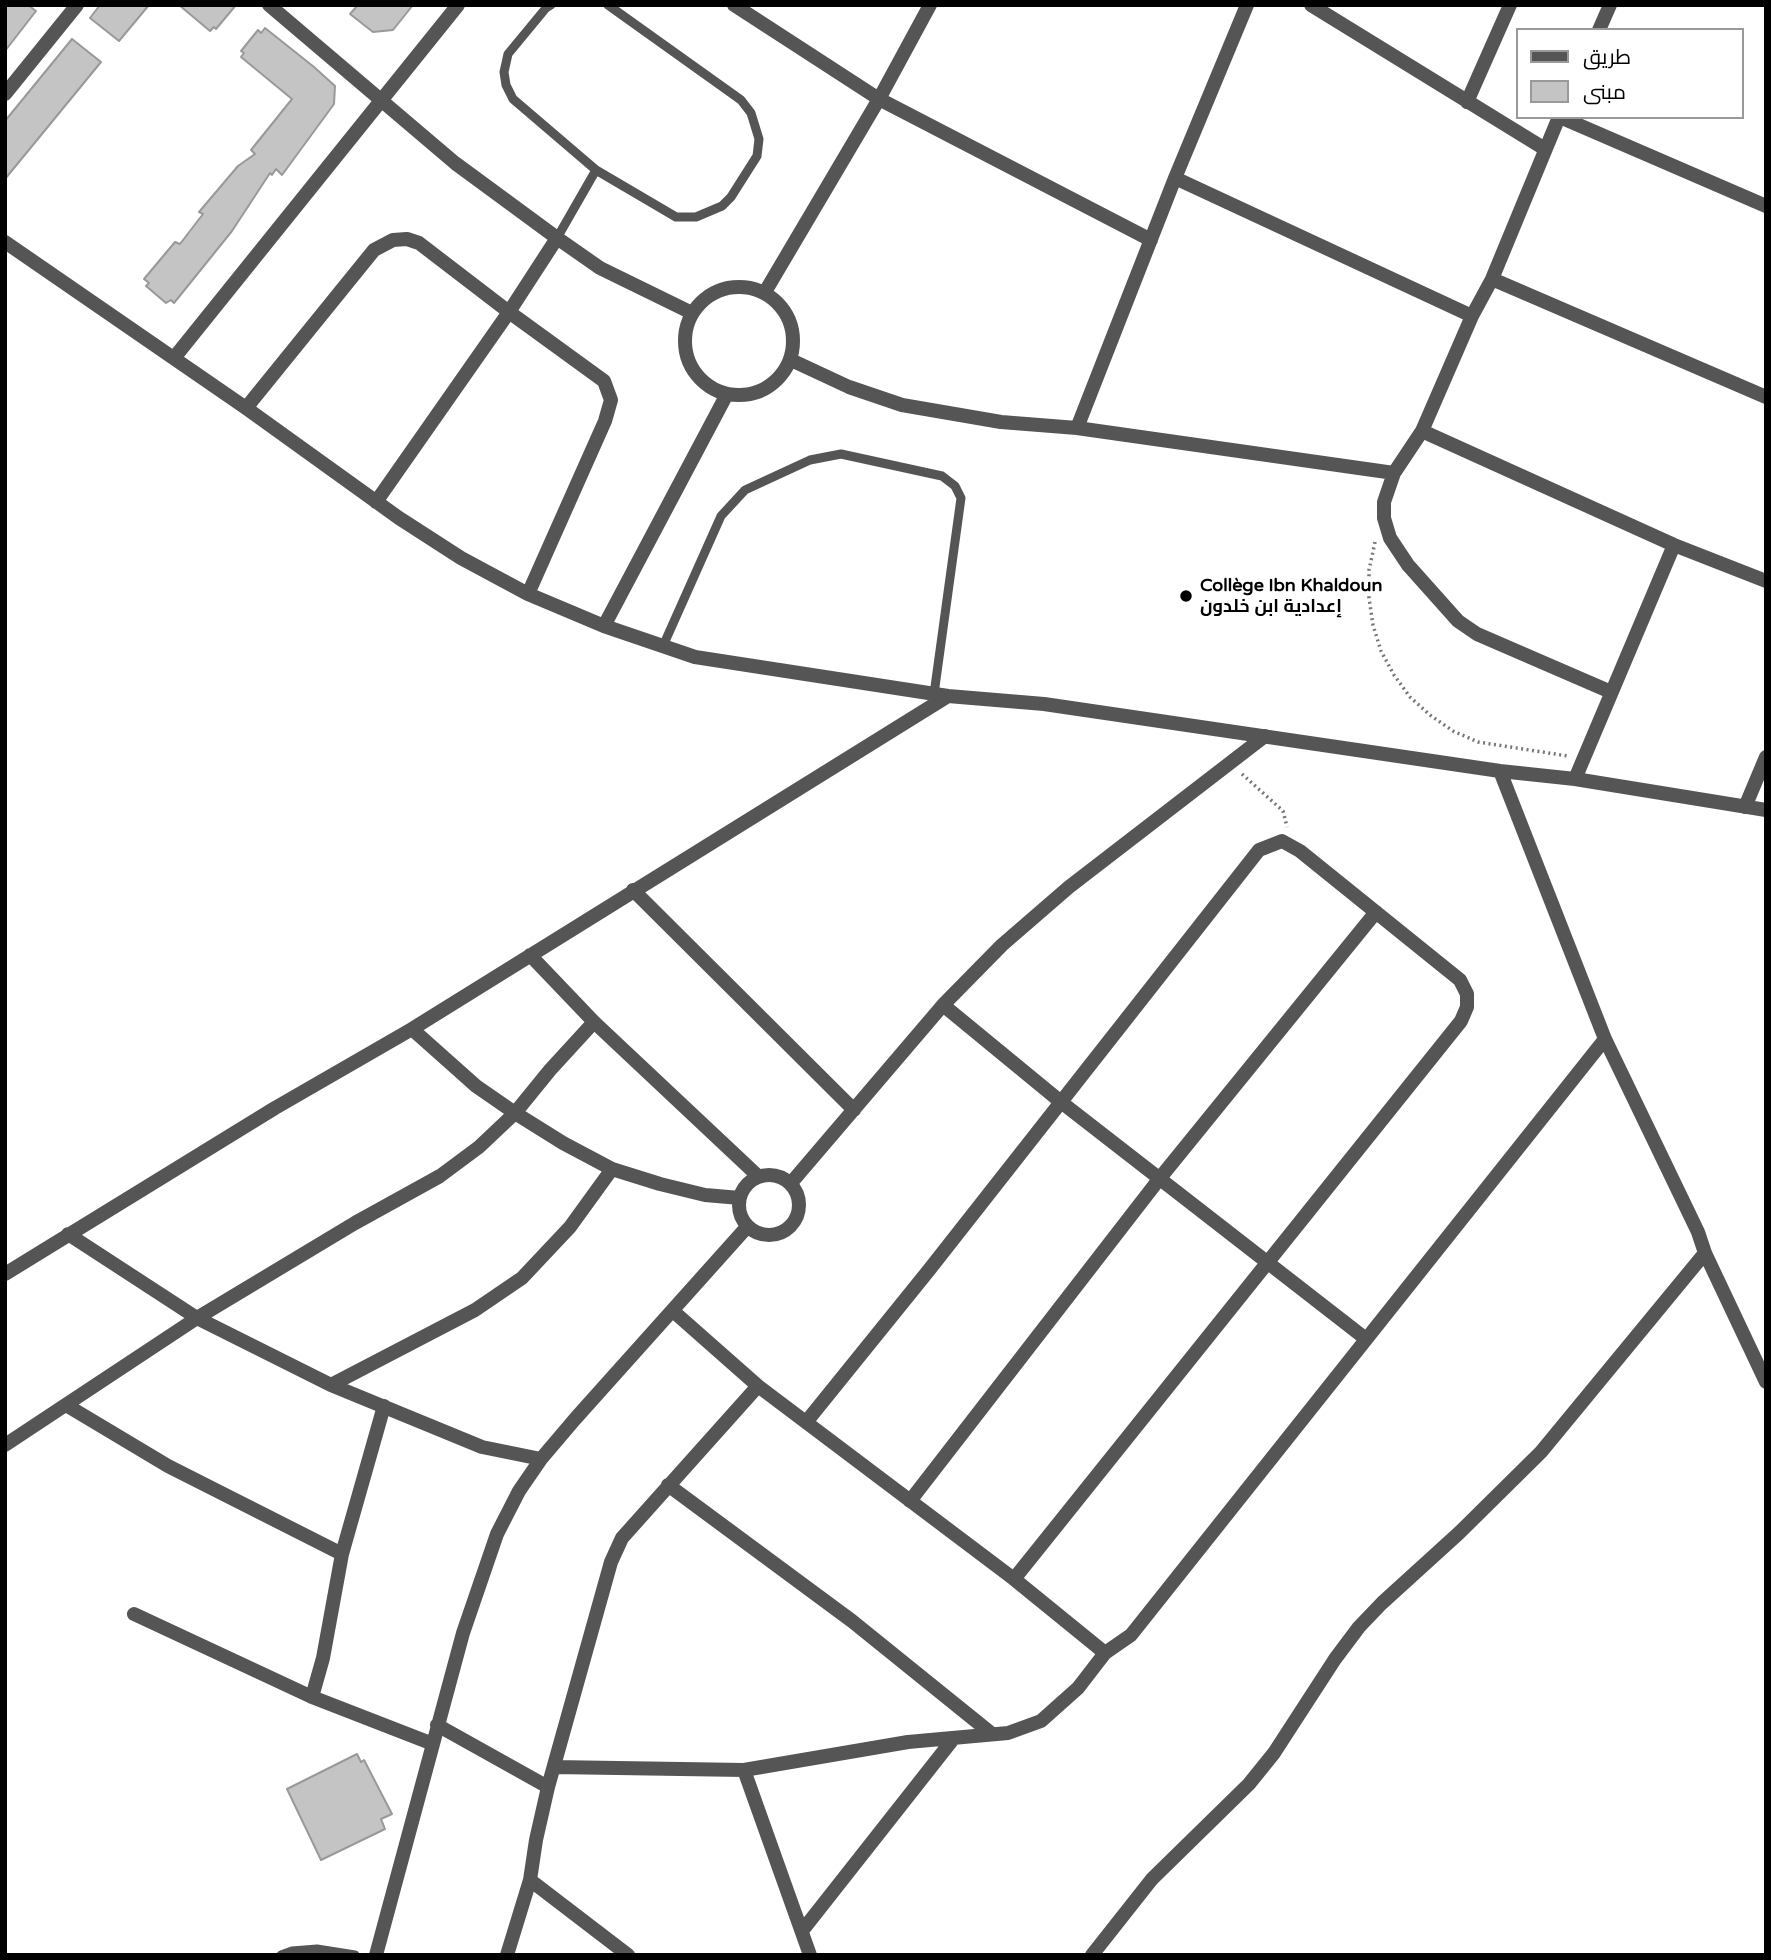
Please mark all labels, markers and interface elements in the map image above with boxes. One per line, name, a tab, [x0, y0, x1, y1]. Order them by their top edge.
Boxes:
legend	[1516, 28, 1743, 119]
text: طريق	[1583, 45, 1631, 70]
text: مبنى	[1583, 80, 1626, 105]
place label: Collège Ibn Khaldoun إعدادية ابن خلدون	[1200, 575, 1382, 618]
marker: Collège Ibn Khaldoun إعدادية ابن خلدون	[1178, 588, 1194, 604]

